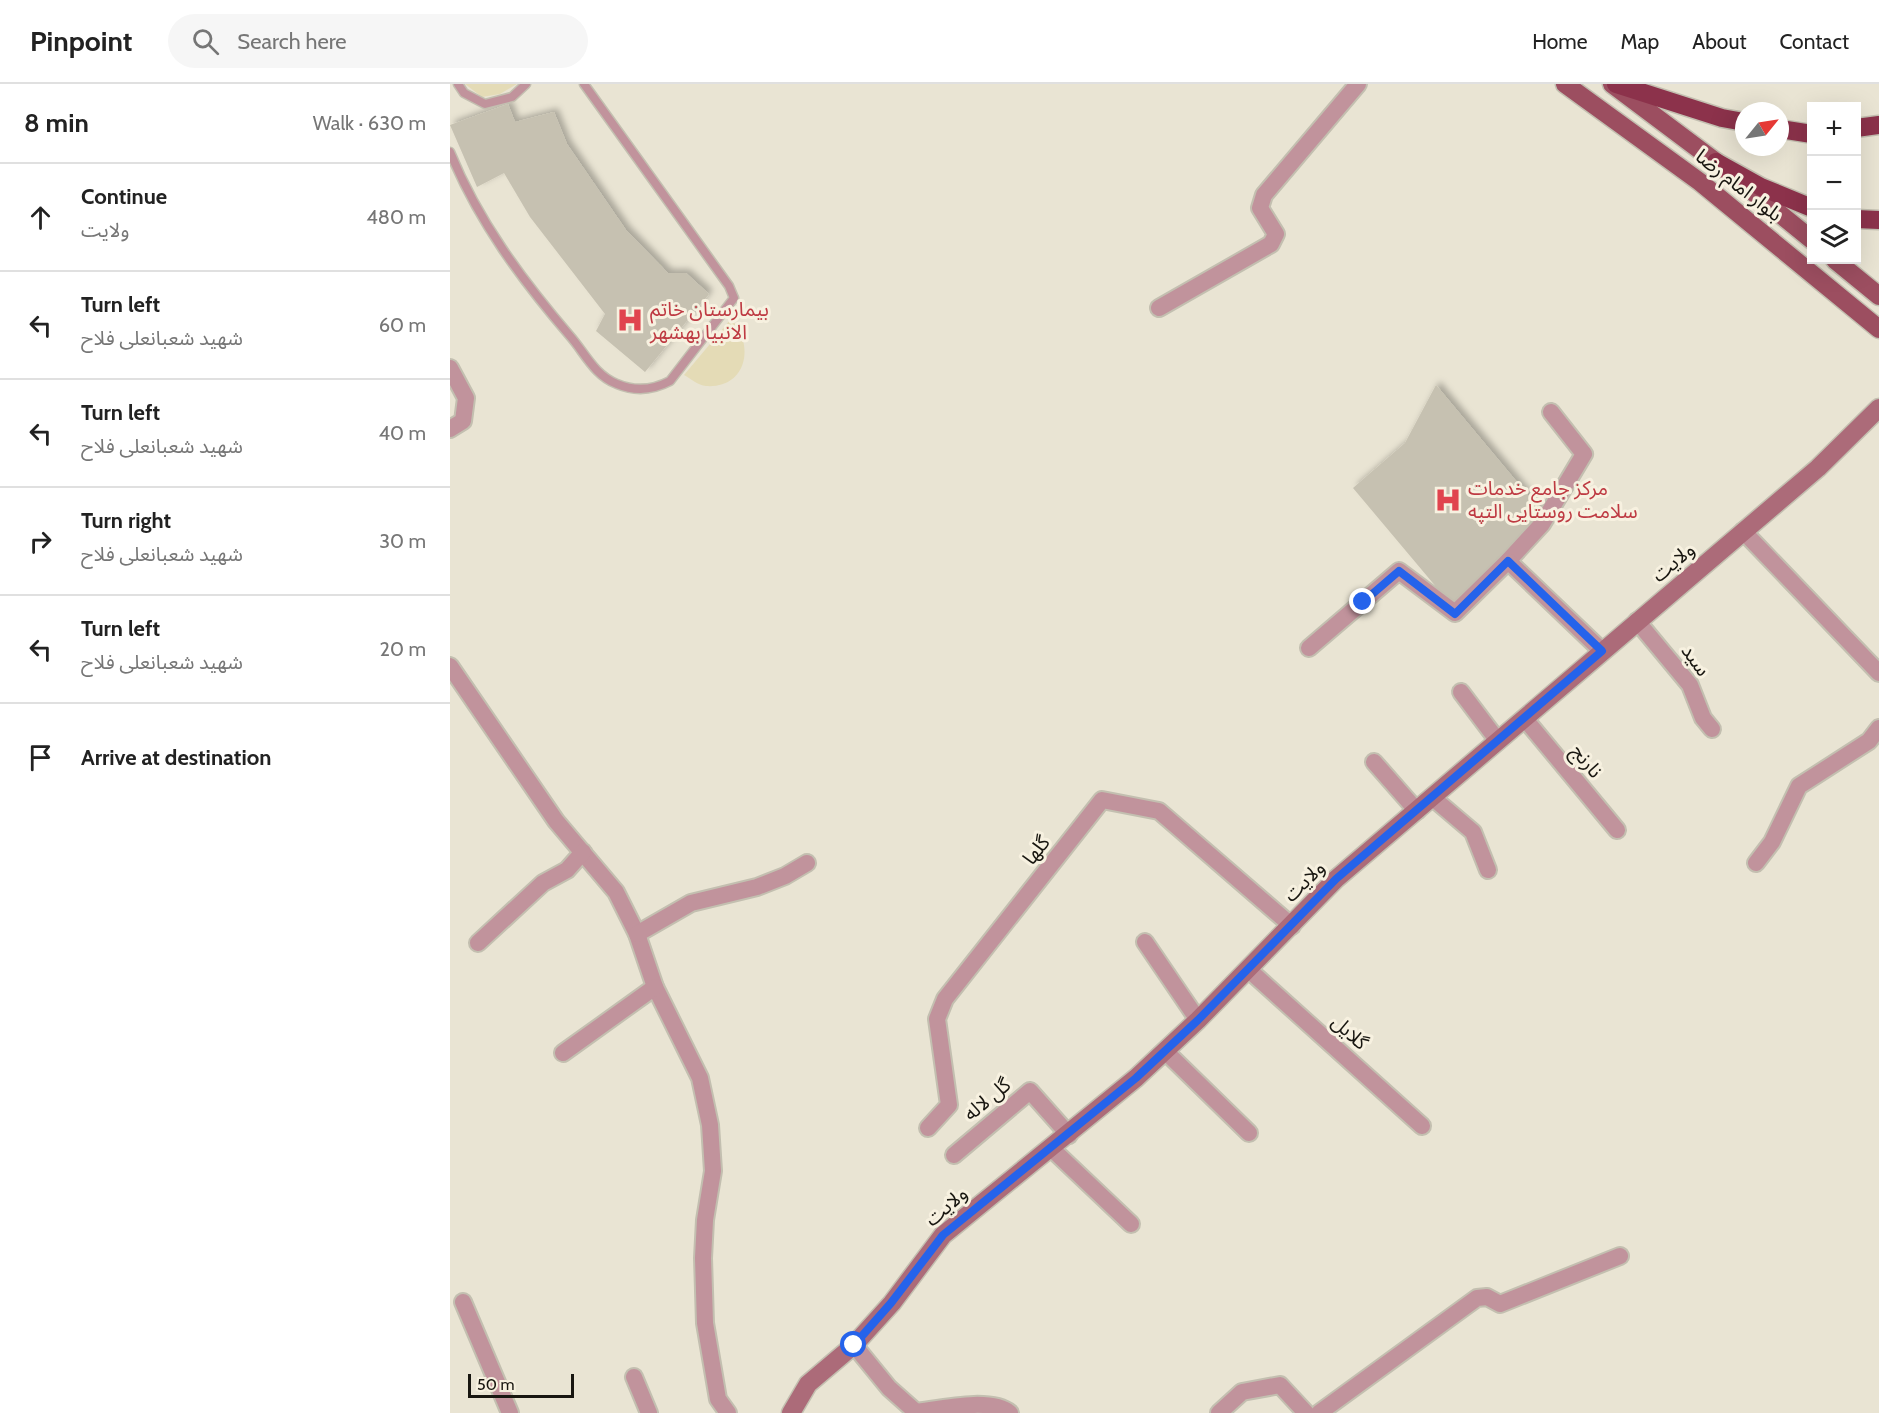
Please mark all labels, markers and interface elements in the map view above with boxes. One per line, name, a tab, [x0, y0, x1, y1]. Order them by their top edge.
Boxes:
search box	[168, 14, 588, 68]
text: Pinpoint	[30, 24, 132, 58]
icon: search	[189, 25, 222, 58]
text: Search here	[237, 28, 347, 55]
text: Home	[1532, 29, 1588, 54]
text: Map	[1621, 29, 1659, 54]
text: About	[1692, 29, 1746, 54]
text: Contact	[1779, 29, 1849, 54]
north arrow	[1735, 102, 1789, 156]
map controls	[1807, 102, 1861, 264]
button: +	[1807, 102, 1861, 156]
text: 8 min	[24, 107, 89, 139]
text: Walk · 630 m	[313, 111, 426, 135]
street label: بلوار امام رضا	[1689, 144, 1787, 229]
button: −	[1807, 156, 1861, 210]
text: Continue	[81, 183, 167, 210]
icon: ahead	[24, 201, 57, 234]
text: 480 m	[366, 205, 426, 229]
button: layers	[1807, 210, 1861, 264]
text: ولایت	[81, 218, 129, 242]
text: Turn left	[81, 291, 160, 318]
place label: بیمارستان خاتم الانبیا بهشهر	[649, 297, 769, 344]
hospital icon: بیمارستان خاتم الانبیا بهشهر	[615, 305, 645, 335]
icon: left	[24, 309, 57, 342]
text: 60 m	[379, 313, 426, 337]
text: شهید شعبانعلی فلاح	[81, 326, 243, 350]
text: Turn left	[81, 399, 160, 426]
icon: left	[24, 417, 57, 450]
text: 40 m	[378, 421, 426, 445]
text: شهید شعبانعلی فلاح	[81, 434, 243, 458]
place label: مرکز جامع خدمات سلامت روستایی التپه	[1468, 476, 1638, 524]
hospital icon: مرکز جامع خدمات سلامت روستایی التپه	[1433, 485, 1463, 515]
text: Turn right	[81, 507, 171, 534]
icon: right	[24, 525, 57, 558]
text: 30 m	[379, 529, 426, 553]
street label: ولایت	[1647, 537, 1699, 587]
text: شهید شعبانعلی فلاح	[81, 542, 243, 566]
route end	[1349, 588, 1375, 614]
text: Turn left	[81, 615, 160, 642]
icon: left	[24, 633, 57, 666]
text: 20 m	[380, 637, 426, 661]
street label: سید	[1676, 639, 1716, 681]
text: شهید شعبانعلی فلاح	[81, 650, 243, 674]
street label: نارنج	[1564, 739, 1608, 785]
icon: arrive	[24, 741, 57, 774]
text: Arrive at destination	[81, 744, 271, 771]
street label: گلها	[1017, 830, 1055, 869]
street label: ولایت	[1278, 855, 1330, 907]
street label: گلایل	[1327, 1009, 1374, 1055]
street label: گل لاله	[959, 1072, 1016, 1126]
street label: ولایت	[920, 1181, 972, 1231]
route start	[840, 1331, 866, 1357]
scale bar	[468, 1371, 574, 1398]
text: 50 m	[477, 1375, 514, 1394]

